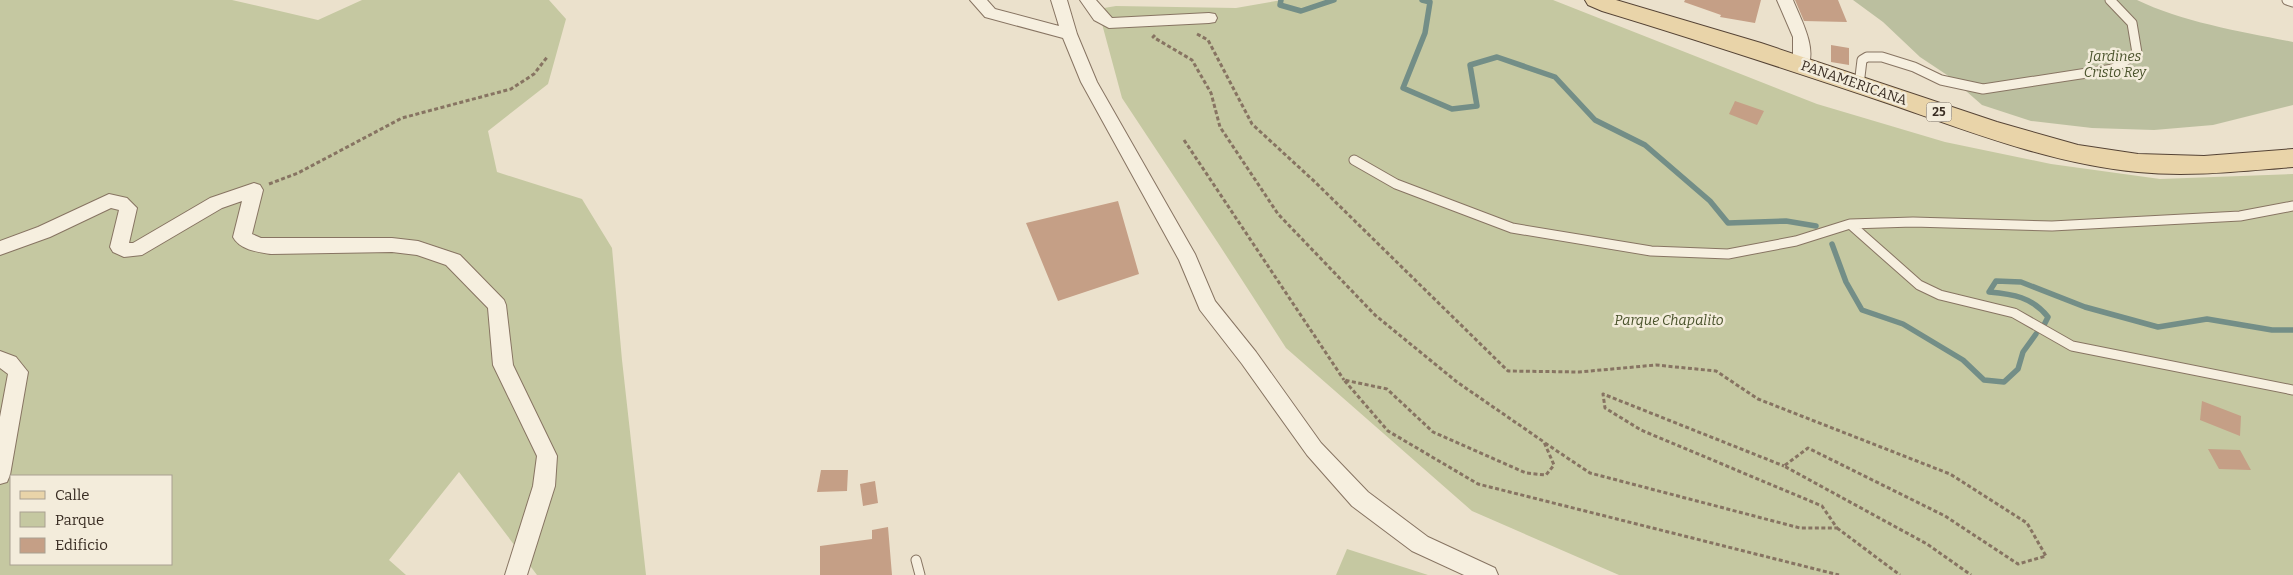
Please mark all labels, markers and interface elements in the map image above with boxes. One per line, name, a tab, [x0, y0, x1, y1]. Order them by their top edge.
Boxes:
park label: Jardines Cristo Rey	[2084, 48, 2147, 81]
street label: PANAMERICANA	[1799, 57, 1909, 109]
road number: 25	[1926, 102, 1952, 121]
park label: Parque Chapalito	[1614, 312, 1724, 329]
legend	[10, 475, 172, 565]
text: Calle	[55, 486, 89, 504]
text: Parque	[55, 511, 104, 529]
text: Edificio	[55, 536, 108, 554]

